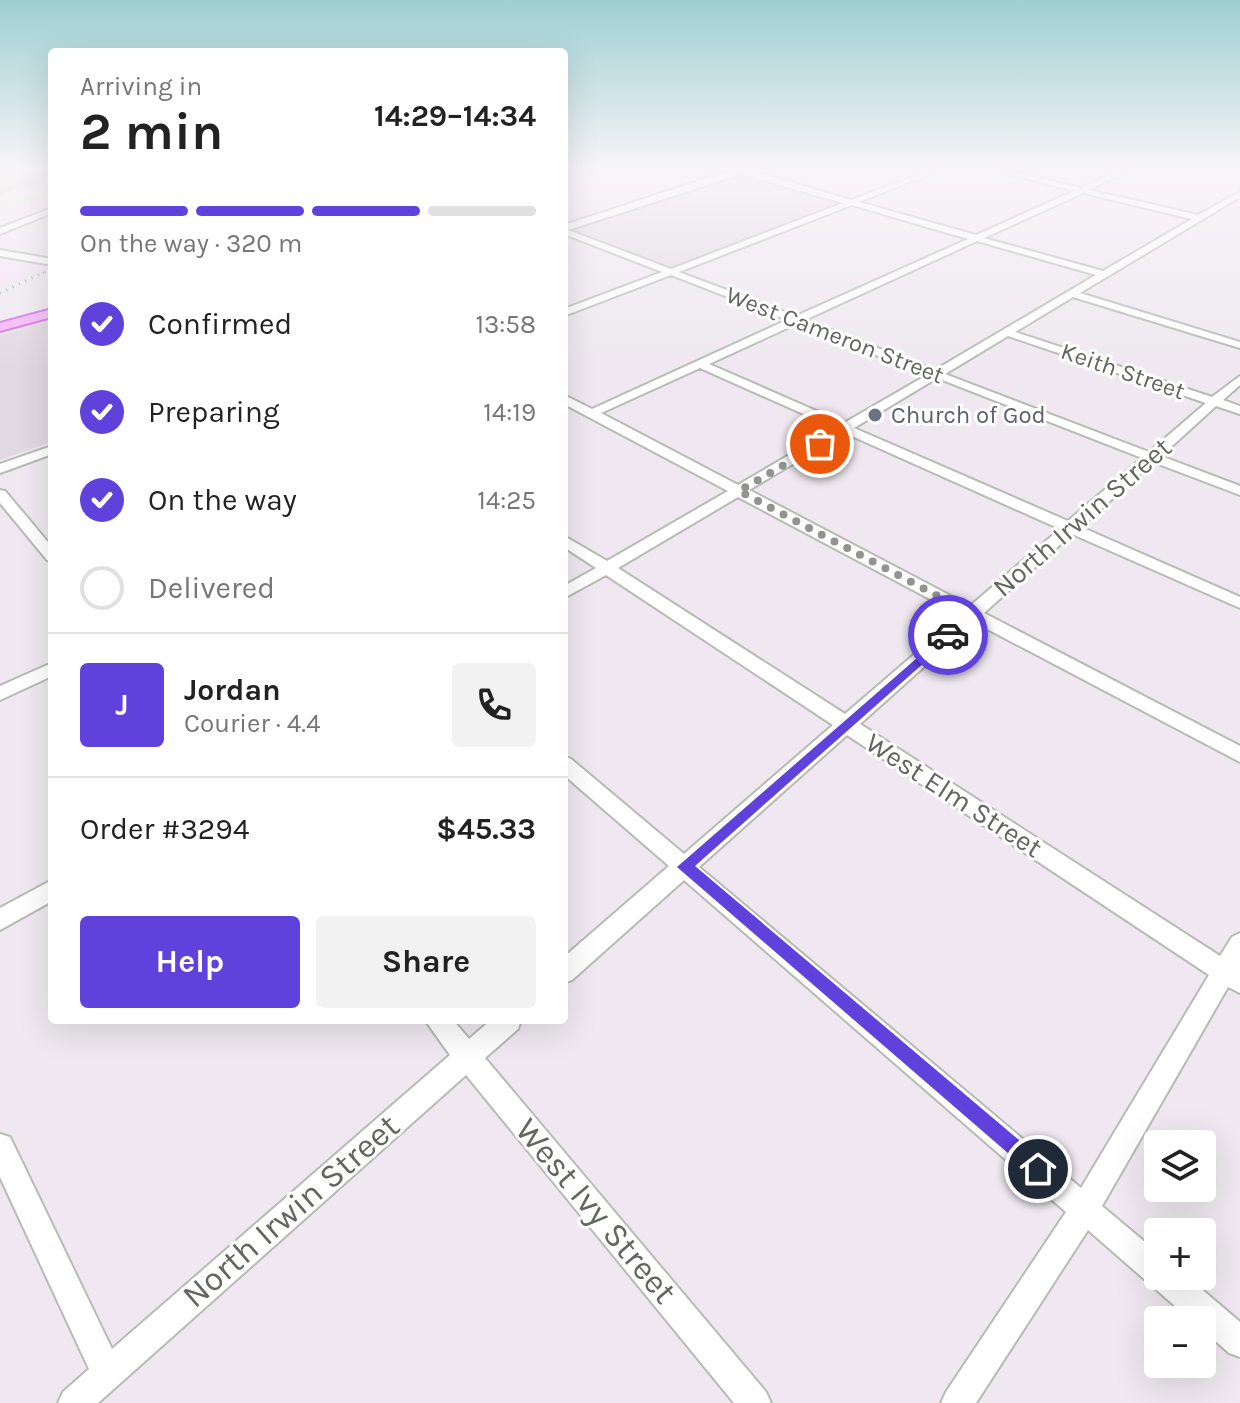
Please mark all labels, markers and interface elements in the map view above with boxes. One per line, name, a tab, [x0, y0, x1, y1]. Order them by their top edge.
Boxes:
text: Arriving in	[80, 71, 202, 102]
text: 14:29–14:34	[374, 98, 536, 134]
text: 2 min	[80, 101, 223, 162]
text: On the way · 320 m	[80, 228, 302, 259]
street label: West Cameron Street	[722, 281, 948, 389]
icon: check	[80, 302, 124, 346]
text: Confirmed	[148, 306, 292, 342]
text: 13:58	[475, 309, 536, 340]
street label: Keith Street	[1057, 337, 1189, 405]
icon: check	[80, 390, 124, 434]
text: Preparing	[148, 394, 280, 430]
text: 14:19	[483, 397, 536, 428]
place label: Church of God	[891, 401, 1046, 429]
marker: Church of God	[866, 406, 884, 424]
pin	[786, 410, 854, 478]
icon: bag	[798, 422, 842, 466]
street label: North Irwin Street	[986, 431, 1178, 603]
icon: check	[80, 478, 124, 522]
text: On the way	[148, 482, 297, 518]
text: 14:25	[477, 485, 536, 516]
text: Delivered	[148, 570, 275, 606]
courier	[908, 595, 988, 675]
icon: car	[926, 613, 970, 657]
button: phone	[452, 663, 536, 747]
text: Jordan	[184, 672, 281, 708]
text: J	[115, 687, 129, 723]
text: Courier · 4.4	[184, 708, 320, 739]
street label: West Elm Street	[860, 726, 1048, 864]
text: Order #3294	[80, 811, 249, 847]
text: $45.33	[436, 811, 536, 847]
button: Help	[80, 916, 300, 1008]
button: Share	[316, 916, 536, 1008]
street label: North Irwin Street	[174, 1106, 408, 1316]
street label: West Ivy Street	[507, 1110, 685, 1312]
map controls	[1144, 1130, 1216, 1378]
button: layers	[1144, 1130, 1216, 1202]
pin	[1004, 1135, 1072, 1203]
icon: home	[1016, 1147, 1060, 1191]
button: +	[1144, 1218, 1216, 1290]
button: −	[1144, 1306, 1216, 1378]

